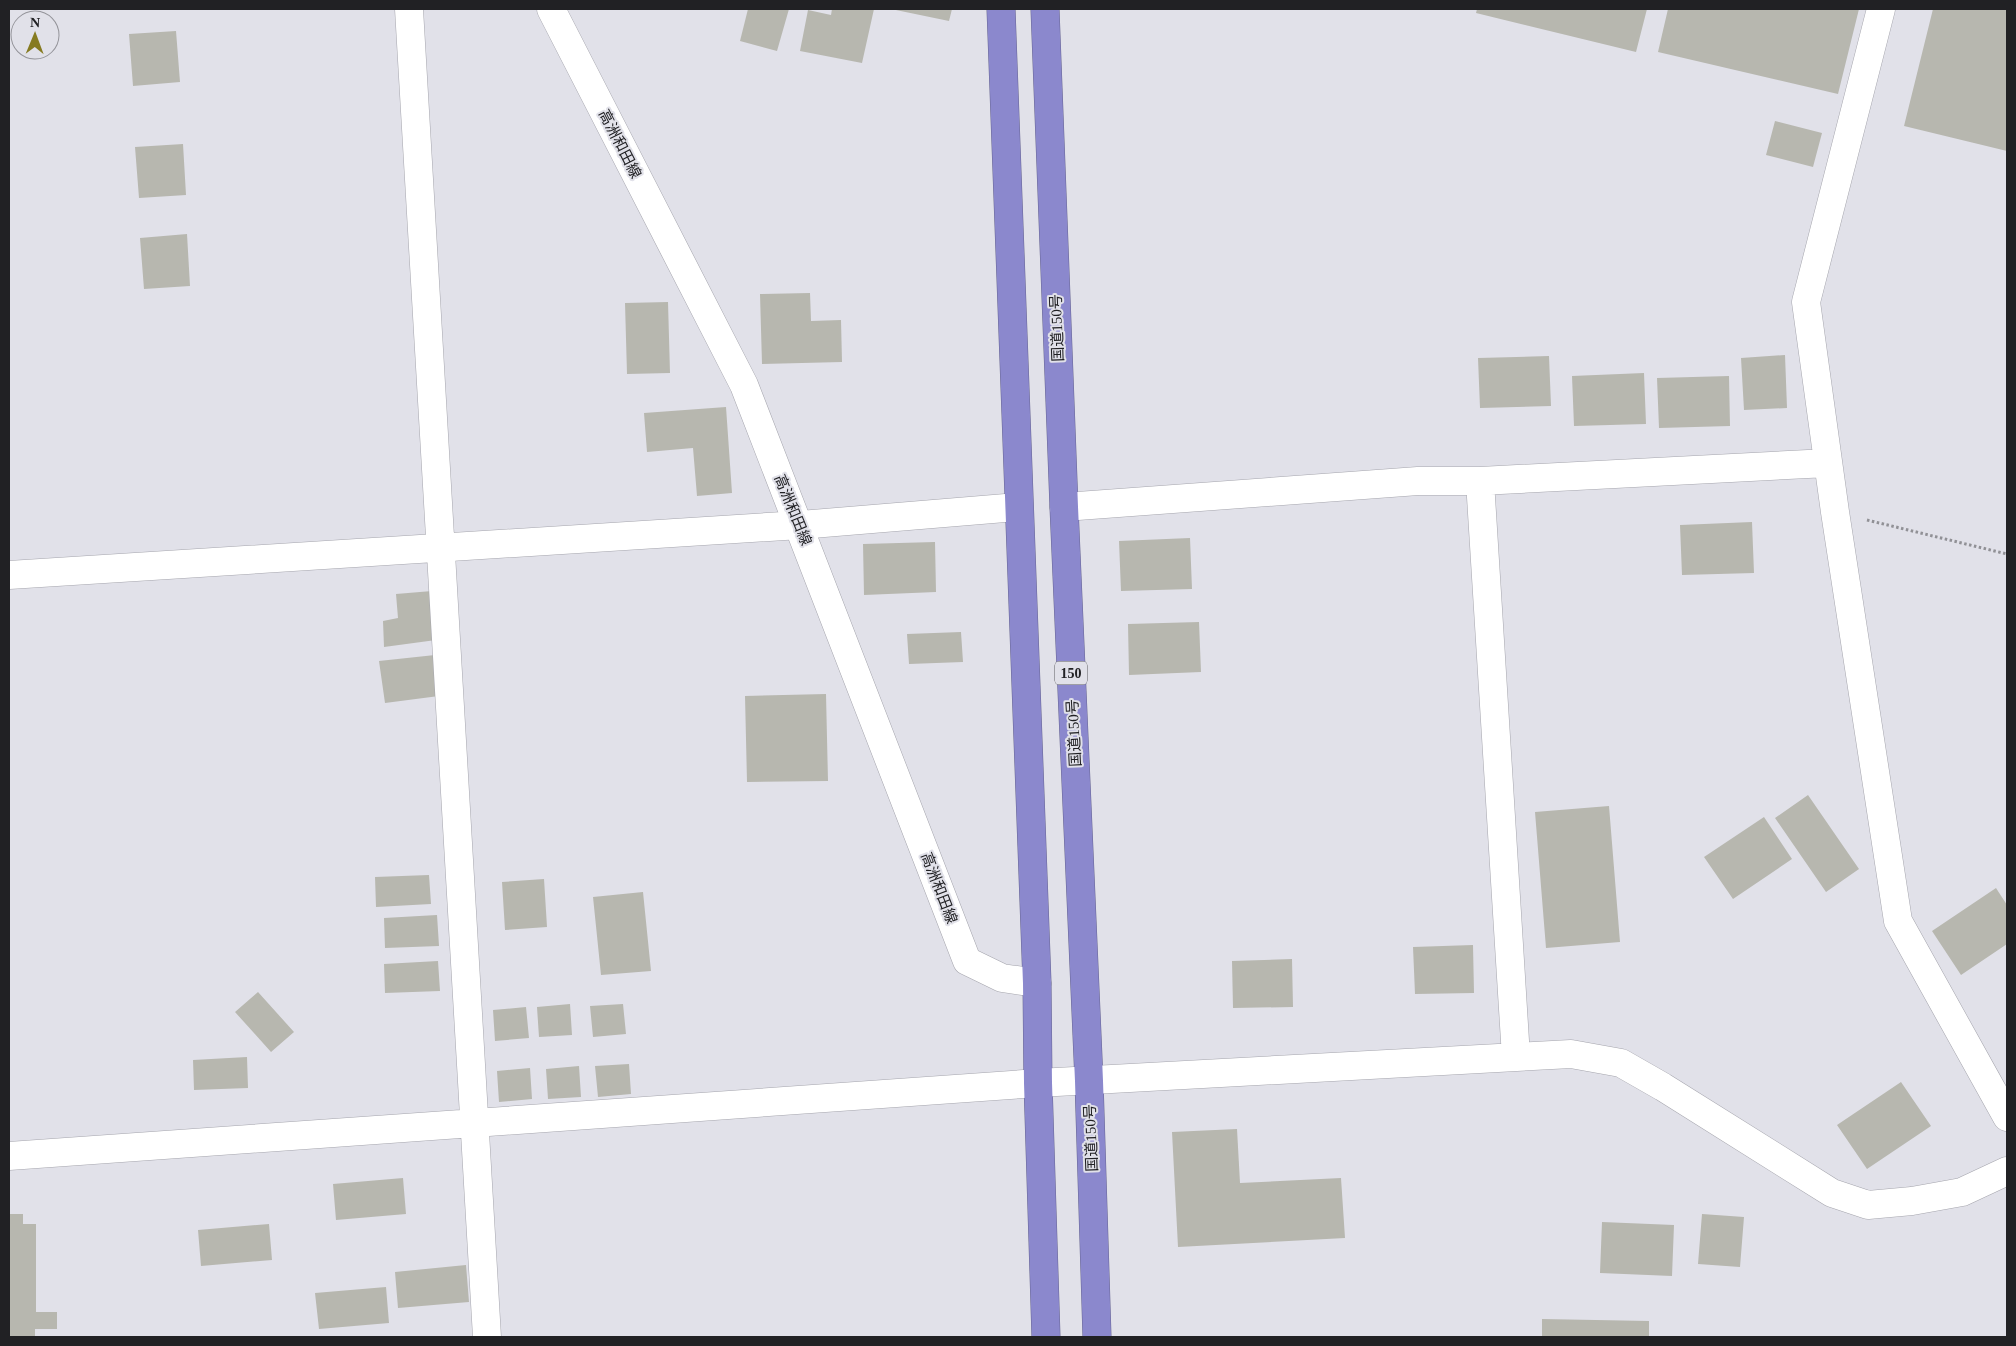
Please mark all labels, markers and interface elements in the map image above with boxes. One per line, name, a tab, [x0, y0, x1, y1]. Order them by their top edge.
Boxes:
north arrow	[10, 10, 60, 60]
text: N	[30, 15, 40, 30]
street label: 高洲和田線	[596, 106, 645, 181]
street label: 国道150号	[1048, 294, 1066, 362]
street label: 高洲和田線	[772, 472, 815, 548]
road number: 150	[1055, 661, 1087, 684]
street label: 国道150号	[1064, 699, 1084, 767]
street label: 高洲和田線	[918, 850, 961, 926]
street label: 国道150号	[1082, 1104, 1100, 1172]

